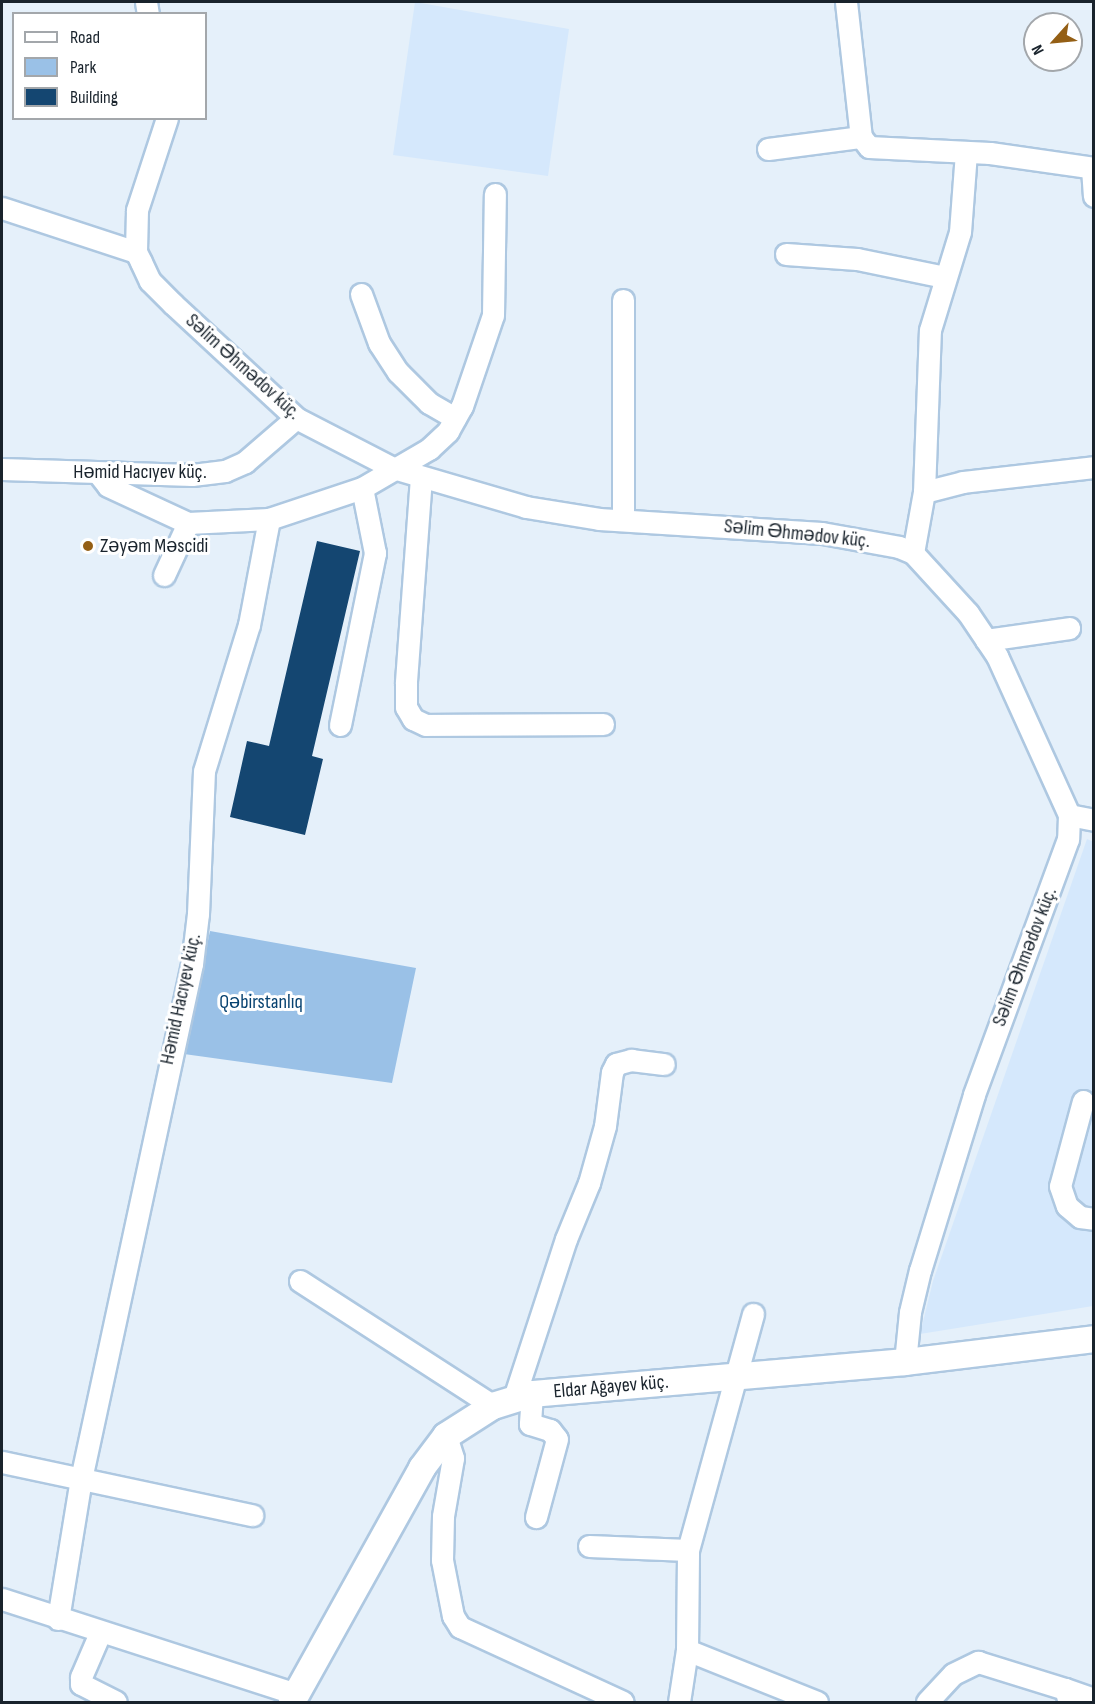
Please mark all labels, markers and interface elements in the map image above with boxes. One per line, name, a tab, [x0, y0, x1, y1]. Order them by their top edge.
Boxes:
legend	[12, 12, 207, 120]
north arrow	[1023, 12, 1083, 72]
text: Road	[70, 27, 100, 48]
text: N	[1028, 41, 1049, 58]
text: Park	[70, 57, 96, 78]
text: Building	[70, 87, 118, 108]
street label: Səlim Əhmədov küç.	[180, 309, 306, 425]
street label: Həmid Hacıyev küç.	[73, 460, 207, 484]
street label: Səlim Əhmədov küç.	[723, 514, 871, 554]
place label: Zəyəm Məscidi	[100, 534, 208, 558]
marker: Zəyəm Məscidi	[81, 539, 95, 553]
street label: Səlim Əhmədov küç.	[988, 884, 1062, 1030]
street label: Həmid Hacıyev küç.	[155, 931, 207, 1067]
park label: Qəbirstanlıq	[219, 990, 303, 1014]
street label: Eldar Ağayev küç.	[552, 1370, 670, 1404]

